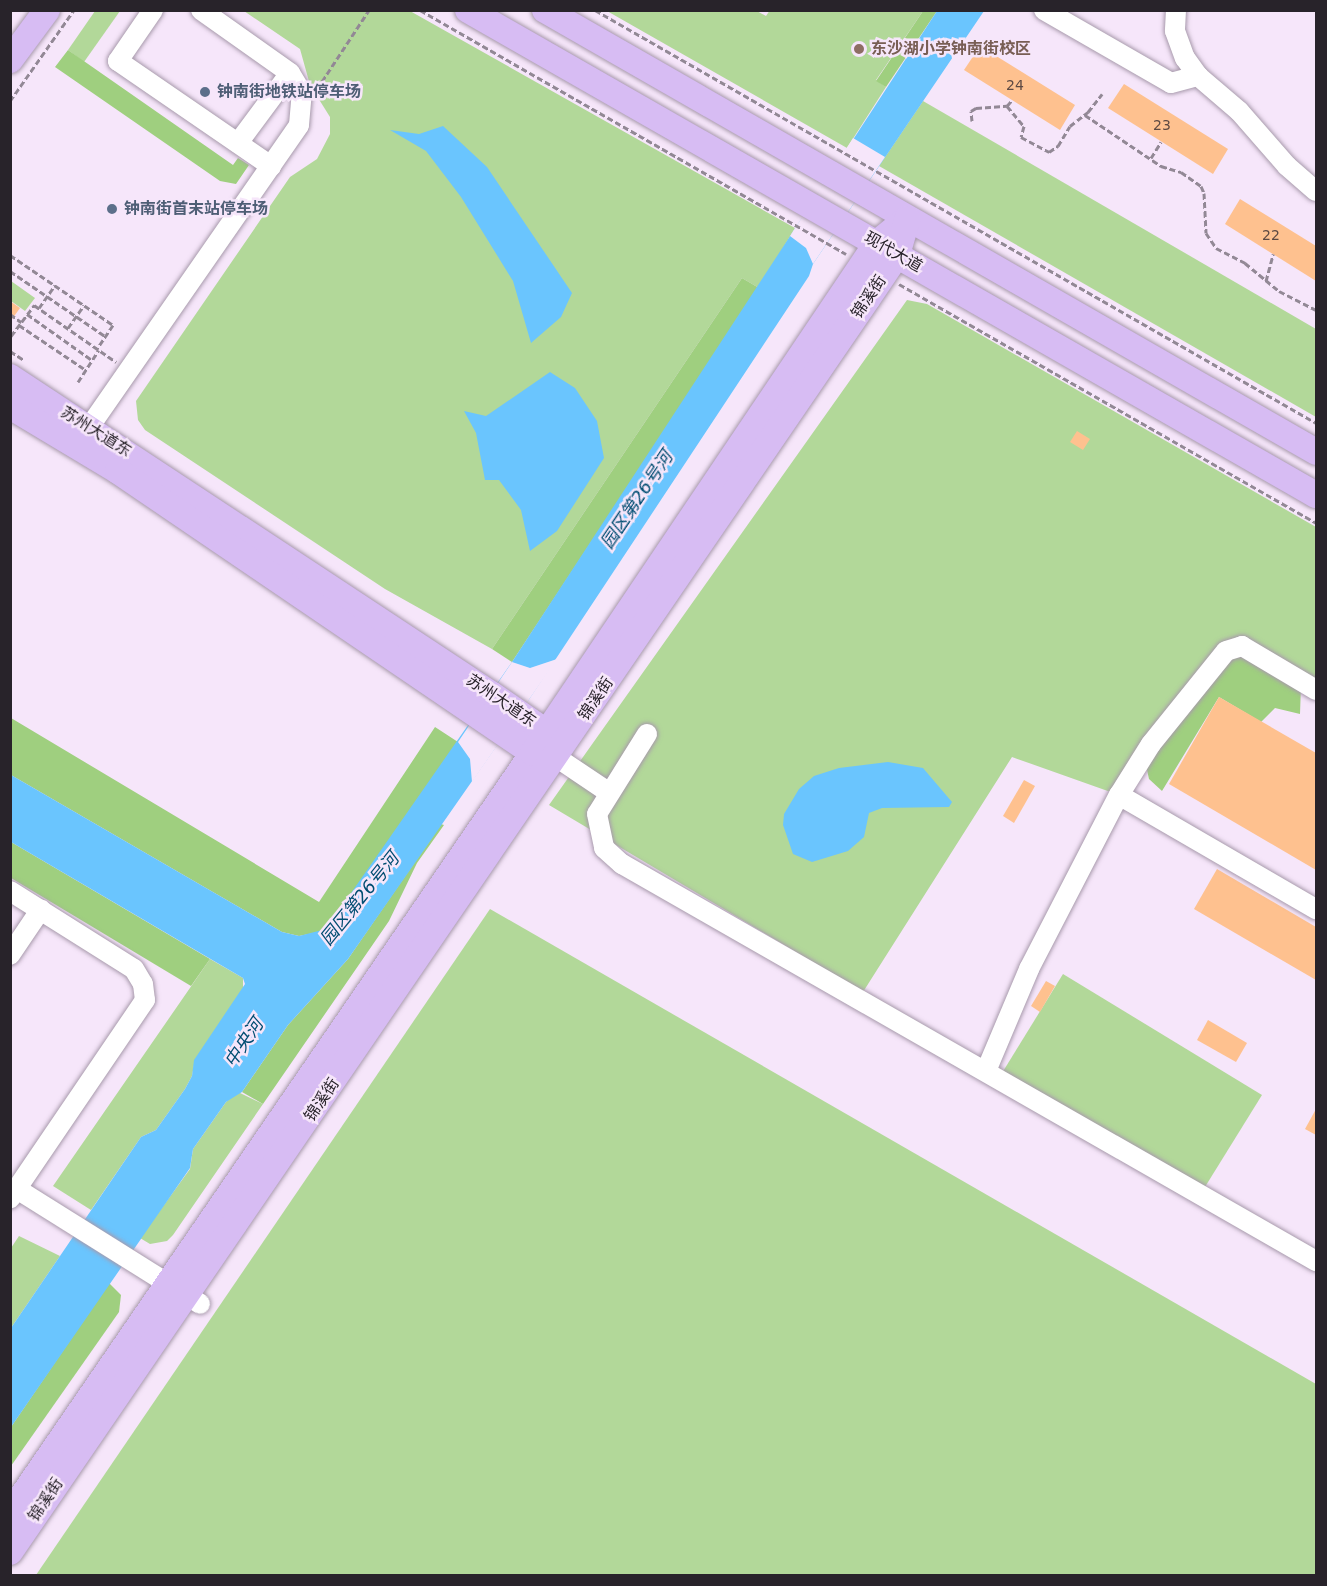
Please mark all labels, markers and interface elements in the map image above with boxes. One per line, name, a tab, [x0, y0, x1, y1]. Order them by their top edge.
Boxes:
place label: 东沙湖小学钟南街校区	[871, 39, 1031, 59]
marker: 东沙湖小学钟南街校区	[852, 42, 866, 56]
house number: 24	[1006, 77, 1024, 93]
place label: 钟南街地铁站停车场	[217, 82, 361, 102]
marker: 钟南街地铁站停车场	[198, 85, 212, 99]
house number: 23	[1153, 117, 1171, 133]
place label: 钟南街首末站停车场	[124, 199, 268, 219]
marker: 钟南街首末站停车场	[105, 202, 119, 216]
house number: 22	[1262, 227, 1280, 243]
street label: 现代大道	[860, 228, 926, 276]
street label: 锦溪街	[848, 272, 890, 322]
street label: 苏州大道东	[57, 403, 135, 461]
water label: 园区第26号河	[596, 447, 678, 553]
street label: 苏州大道东	[462, 671, 540, 731]
street label: 锦溪街	[575, 674, 617, 724]
water label: 园区第26号河	[316, 848, 404, 950]
water label: 中央河	[220, 1015, 268, 1071]
street label: 锦溪街	[301, 1075, 343, 1125]
street label: 锦溪街	[25, 1475, 67, 1525]

